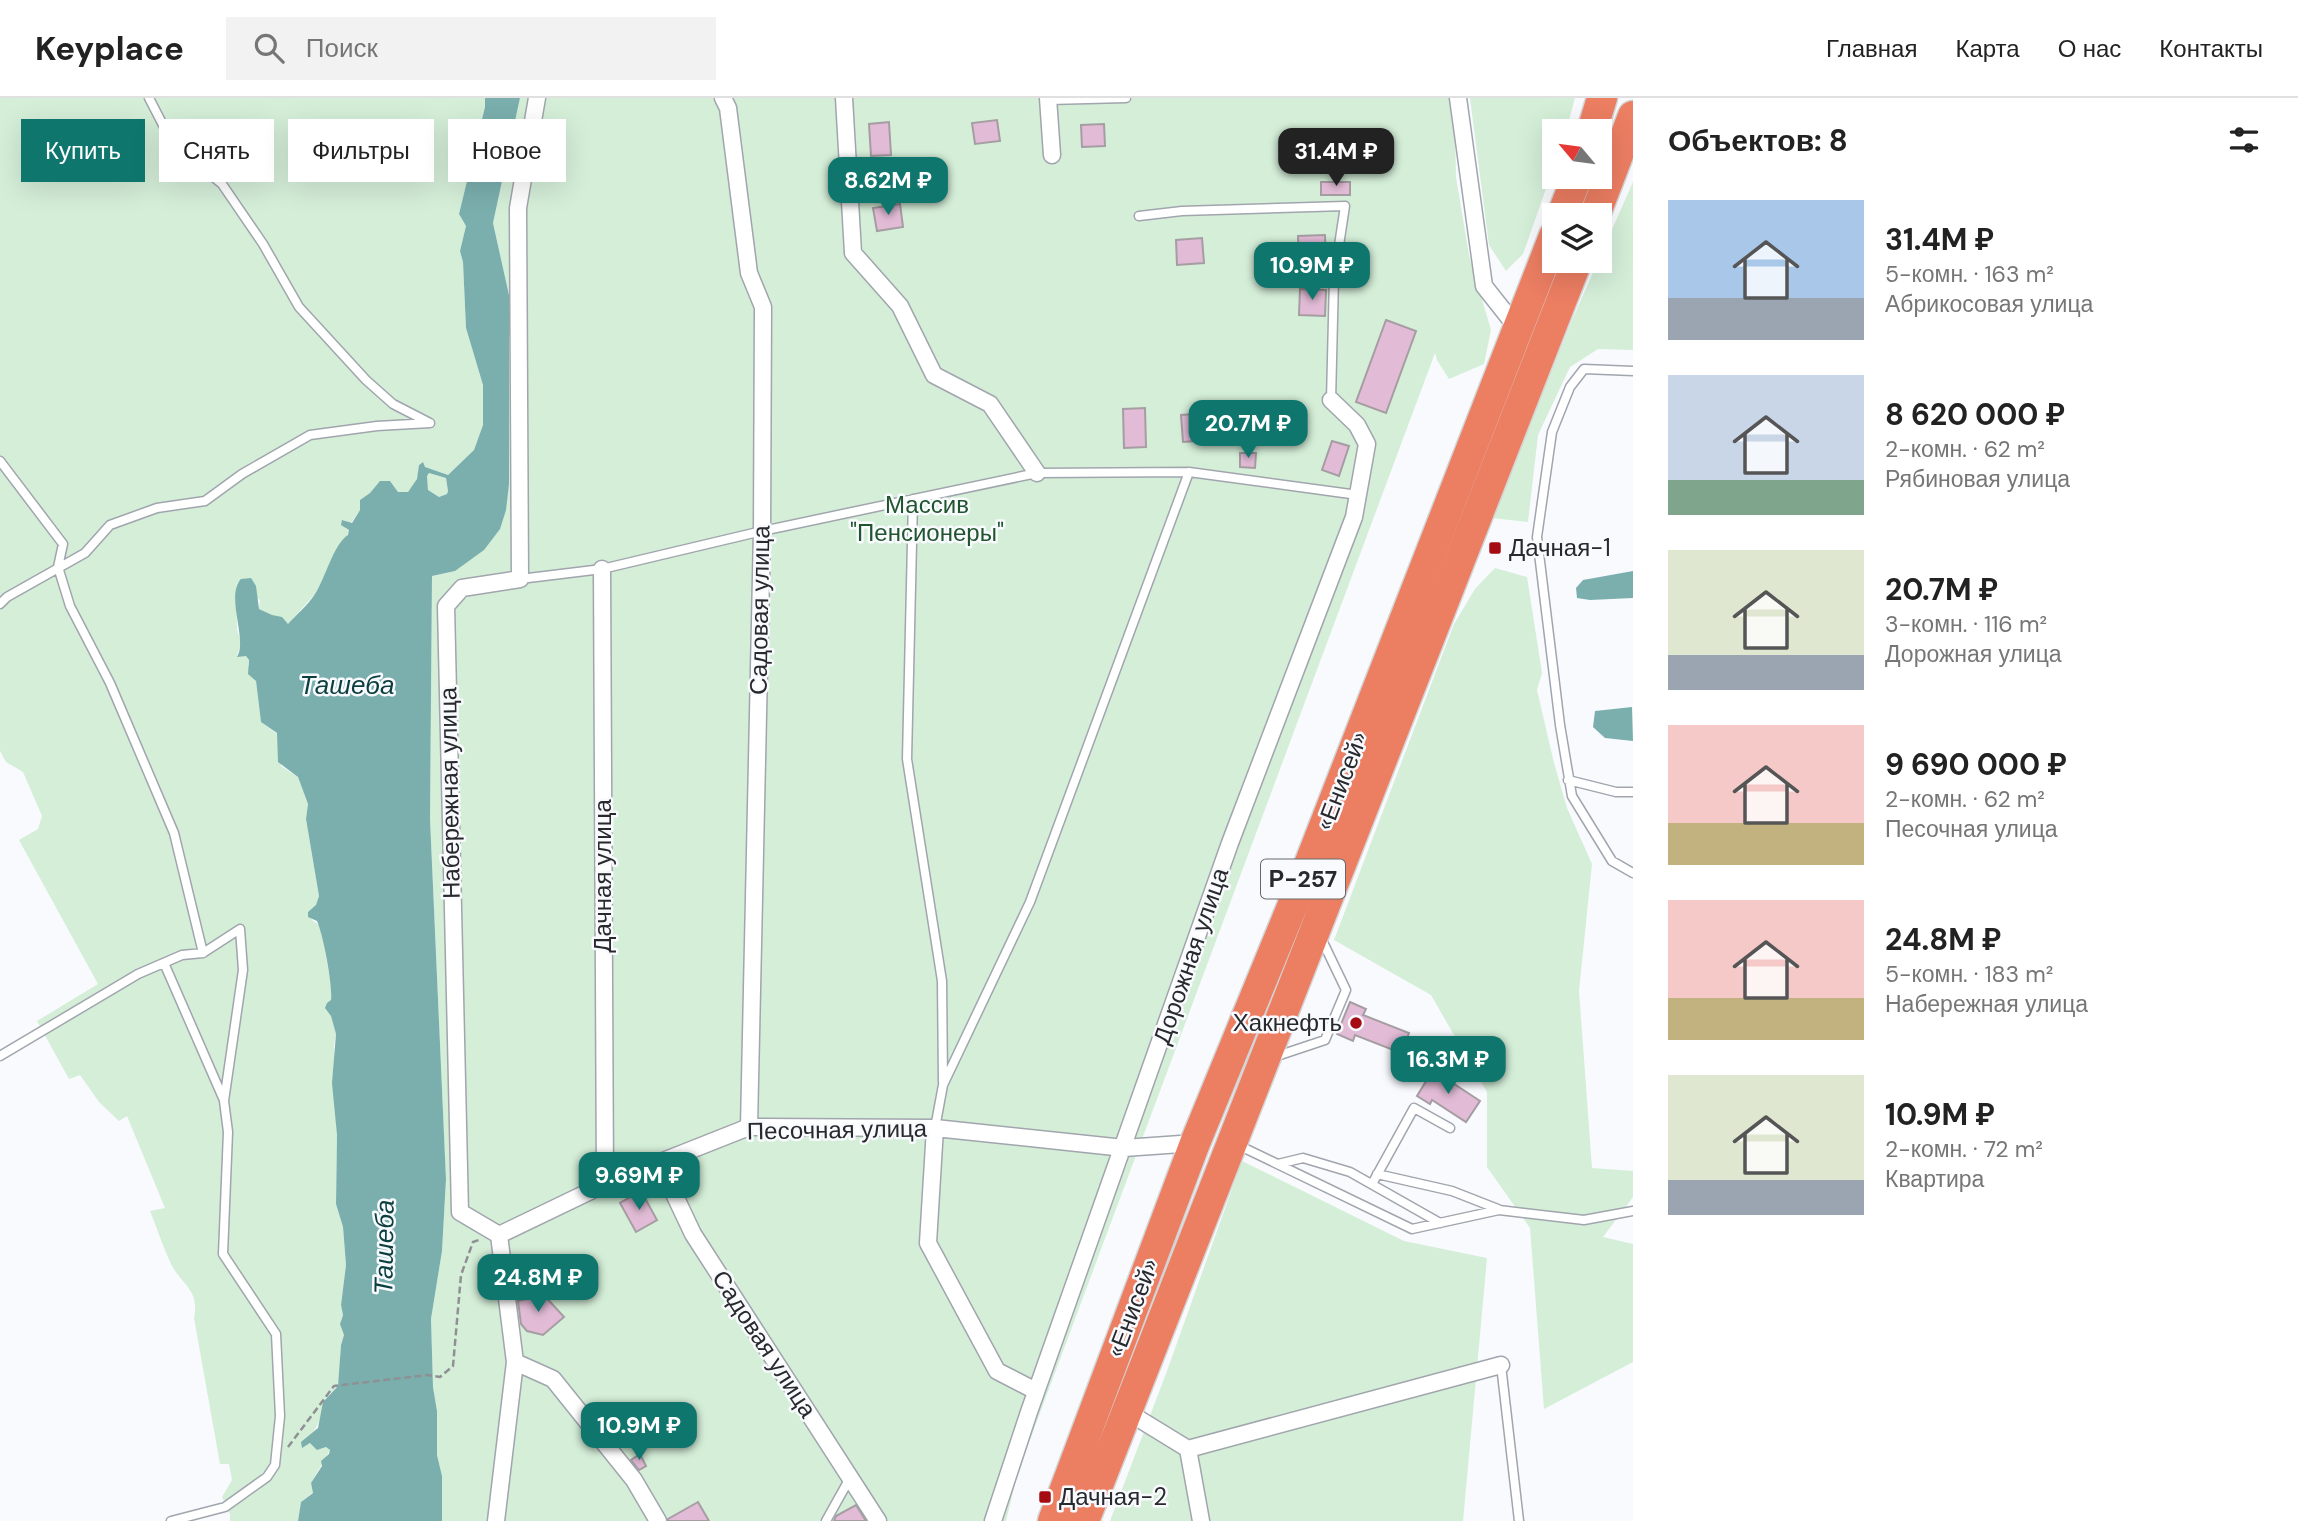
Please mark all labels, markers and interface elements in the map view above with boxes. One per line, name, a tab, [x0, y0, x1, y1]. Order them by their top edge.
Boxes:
search box	[226, 17, 716, 80]
text: Keyplace	[35, 27, 184, 70]
icon: search	[250, 29, 288, 67]
text: Поиск	[306, 31, 378, 65]
text: Главная	[1826, 33, 1917, 64]
text: Карта	[1955, 33, 2020, 64]
text: О нас	[2058, 33, 2121, 64]
text: Контакты	[2159, 33, 2263, 64]
chip: Купить	[21, 119, 145, 182]
chip: Снять	[159, 119, 274, 182]
chip: Фильтры	[288, 119, 434, 182]
chip: Новое	[448, 119, 566, 182]
north arrow	[1542, 119, 1612, 189]
map controls	[1542, 119, 1612, 273]
text: Объектов: 8	[1668, 121, 1848, 160]
icon: filters	[2225, 121, 2263, 159]
pin: 31.4M ₽	[1271, 129, 1401, 188]
text: 31.4M ₽	[1294, 136, 1378, 166]
pin: 8.62M ₽	[823, 158, 953, 217]
text: 8.62M ₽	[844, 165, 932, 195]
button: layers	[1542, 203, 1612, 273]
text: 31.4M ₽	[1885, 220, 1994, 259]
icon: home	[1724, 228, 1808, 312]
pin: 10.9M ₽	[1247, 242, 1377, 302]
text: 10.9M ₽	[1270, 250, 1354, 280]
text: 5-комн. · 163 m²	[1885, 259, 2054, 289]
text: Абрикосовая улица	[1885, 289, 2093, 319]
text: 8 620 000 ₽	[1885, 395, 2065, 434]
pin: 20.7M ₽	[1183, 400, 1313, 460]
icon: home	[1724, 403, 1808, 487]
text: 20.7M ₽	[1205, 408, 1291, 438]
text: 2-комн. · 62 m²	[1885, 434, 2045, 464]
text: Рябиновая улица	[1885, 464, 2070, 494]
park label: Массив "Пенсионеры"	[850, 489, 1004, 548]
street label: Садовая улица	[743, 524, 776, 695]
place label: Дачная-1	[1509, 532, 1611, 563]
marker: Дачная-1	[1487, 540, 1503, 556]
text: 20.7M ₽	[1885, 570, 1998, 609]
icon: home	[1724, 578, 1808, 662]
text: 3-комн. · 116 m²	[1885, 609, 2047, 639]
text: Дорожная улица	[1885, 639, 2062, 669]
water label: Ташеба	[300, 668, 394, 702]
street label: Набережная улица	[432, 686, 467, 899]
street label: «Енисей»	[1309, 727, 1374, 835]
text: 9 690 000 ₽	[1885, 745, 2067, 784]
icon: home	[1724, 753, 1808, 837]
text: 2-комн. · 62 m²	[1885, 784, 2045, 814]
street label: Дачная улица	[587, 799, 618, 953]
text: Песочная улица	[1885, 814, 2058, 844]
road number: Р-257	[1261, 860, 1345, 898]
street label: Дорожная улица	[1146, 863, 1235, 1048]
text: 24.8M ₽	[1885, 920, 2001, 959]
icon: home	[1724, 928, 1808, 1012]
text: 5-комн. · 183 m²	[1885, 959, 2053, 989]
text: Набережная улица	[1885, 989, 2088, 1019]
place label: Хакнефть	[1233, 1007, 1342, 1038]
marker: Хакнефть	[1348, 1015, 1364, 1031]
pin: 16.3M ₽	[1383, 1037, 1513, 1096]
text: 16.3M ₽	[1407, 1044, 1489, 1074]
text: 10.9M ₽	[1885, 1095, 1995, 1134]
icon: home	[1724, 1103, 1808, 1187]
street label: Песочная улица	[747, 1112, 928, 1147]
text: 2-комн. · 72 m²	[1885, 1134, 2043, 1164]
pin: 9.69M ₽	[574, 1152, 704, 1212]
text: 9.69M ₽	[595, 1160, 683, 1190]
text: Квартира	[1885, 1164, 1984, 1194]
water label: Ташеба	[366, 1199, 402, 1295]
pin: 24.8M ₽	[473, 1254, 603, 1314]
street label: «Енисей»	[1100, 1254, 1165, 1362]
text: 24.8M ₽	[493, 1262, 583, 1292]
street label: Садовая улица	[705, 1264, 824, 1424]
pin: 10.9M ₽	[574, 1402, 704, 1462]
text: 10.9M ₽	[597, 1410, 681, 1440]
place label: Дачная-2	[1059, 1481, 1167, 1512]
marker: Дачная-2	[1037, 1489, 1053, 1505]

